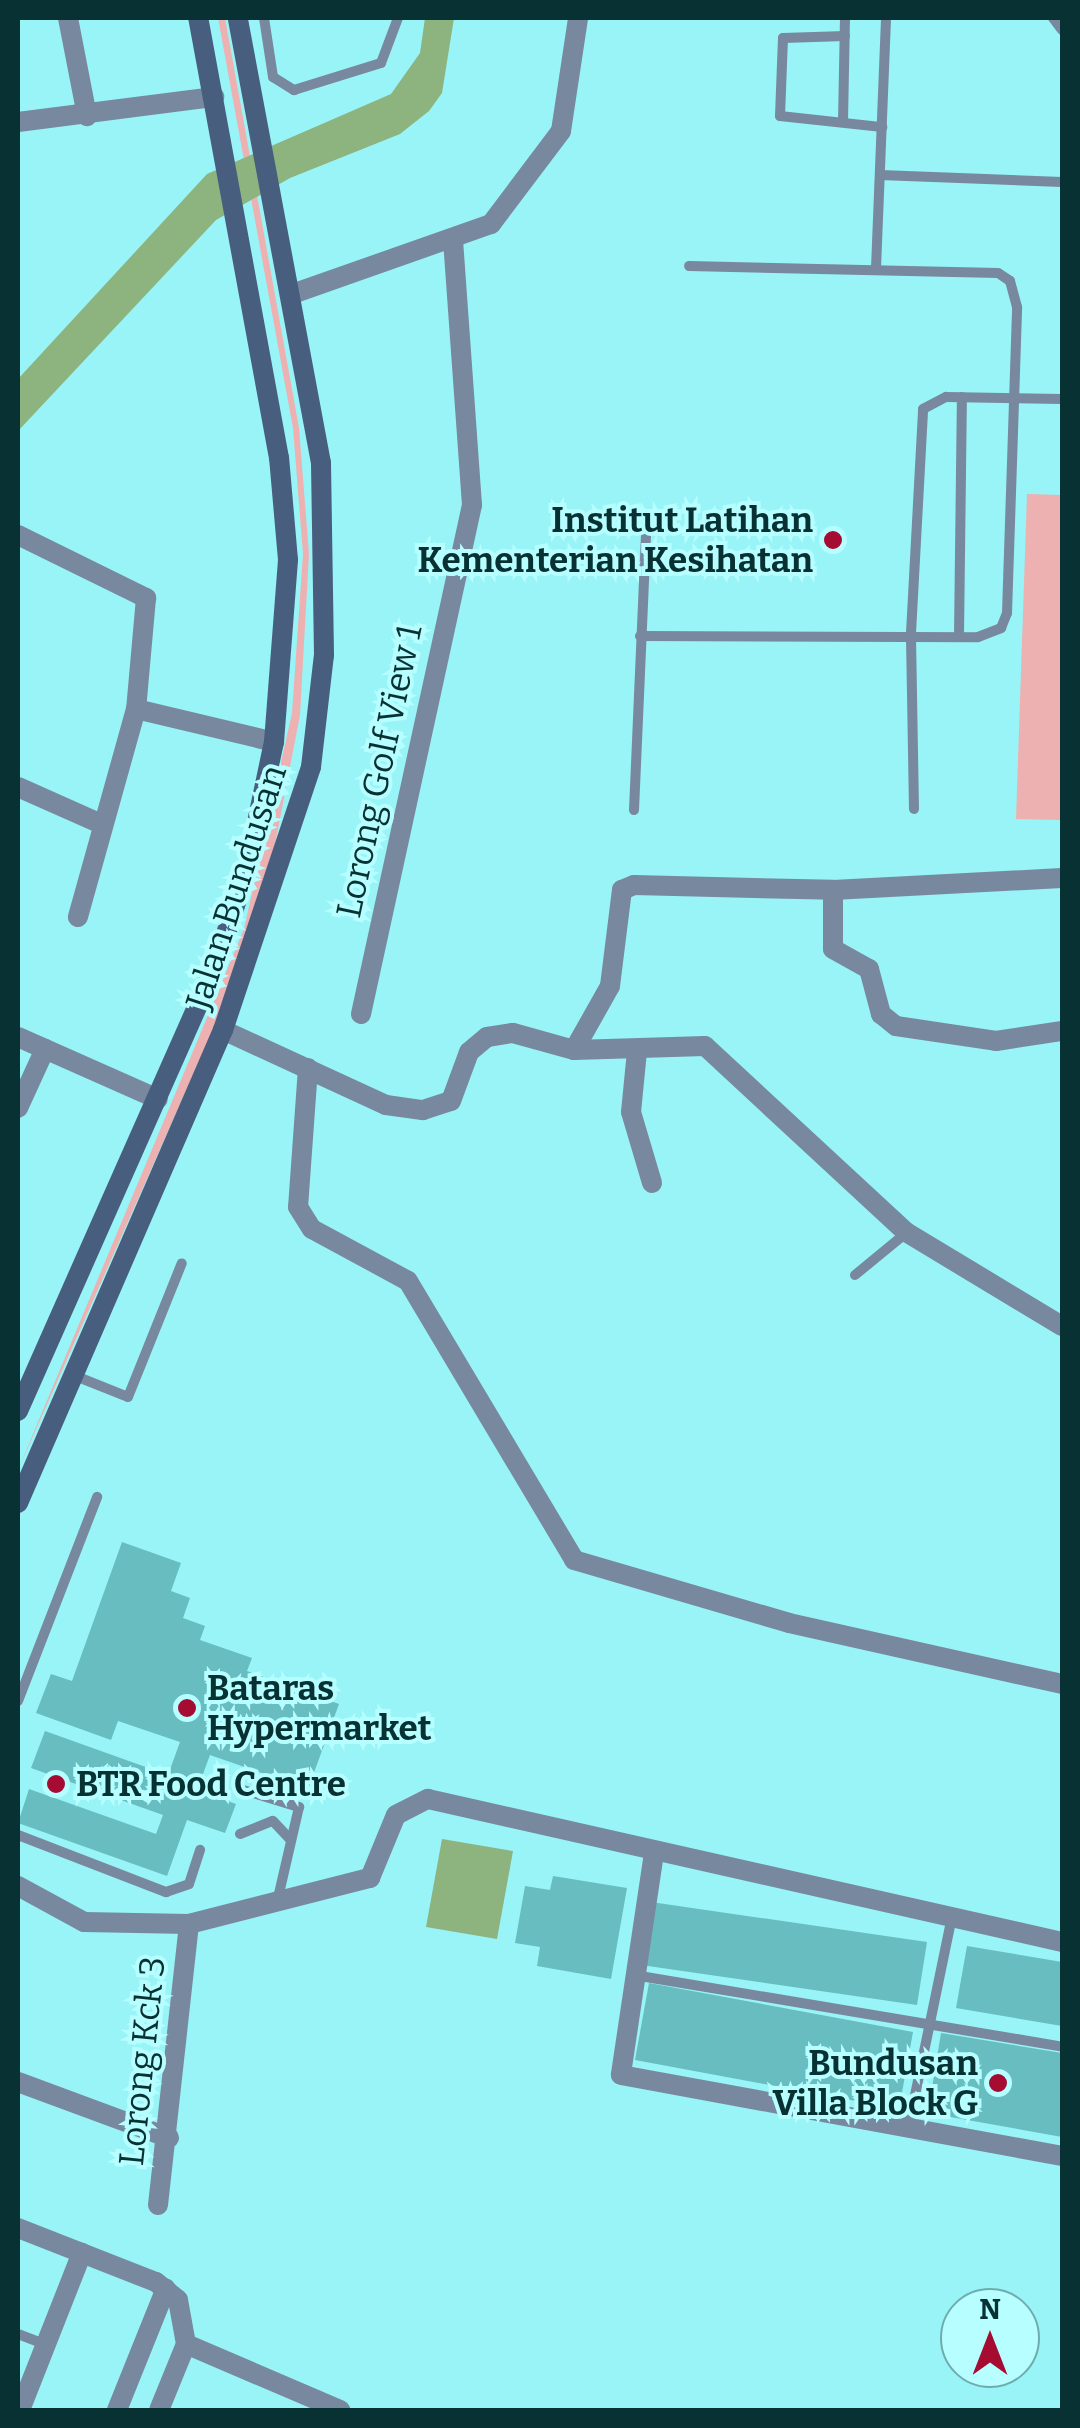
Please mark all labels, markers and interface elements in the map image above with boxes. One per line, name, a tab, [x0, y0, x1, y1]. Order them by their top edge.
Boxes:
place label: Institut Latihan Kementerian Kesihatan	[418, 499, 813, 581]
marker: Institut Latihan Kementerian Kesihatan	[822, 529, 844, 551]
street label: Lorong Golf View 1	[327, 621, 431, 921]
street label: Jalan Bundusan	[177, 760, 295, 1014]
place label: Bataras Hypermarket	[207, 1667, 432, 1749]
marker: Bataras Hypermarket	[176, 1697, 198, 1719]
place label: BTR Food Centre	[76, 1763, 346, 1805]
marker: BTR Food Centre	[45, 1773, 67, 1795]
street label: Lorong Kck 3	[110, 1954, 174, 2168]
place label: Bundusan Villa Block G	[772, 2042, 978, 2124]
marker: Bundusan Villa Block G	[987, 2072, 1009, 2094]
north arrow	[940, 2288, 1040, 2388]
text: N	[979, 2293, 1001, 2326]

